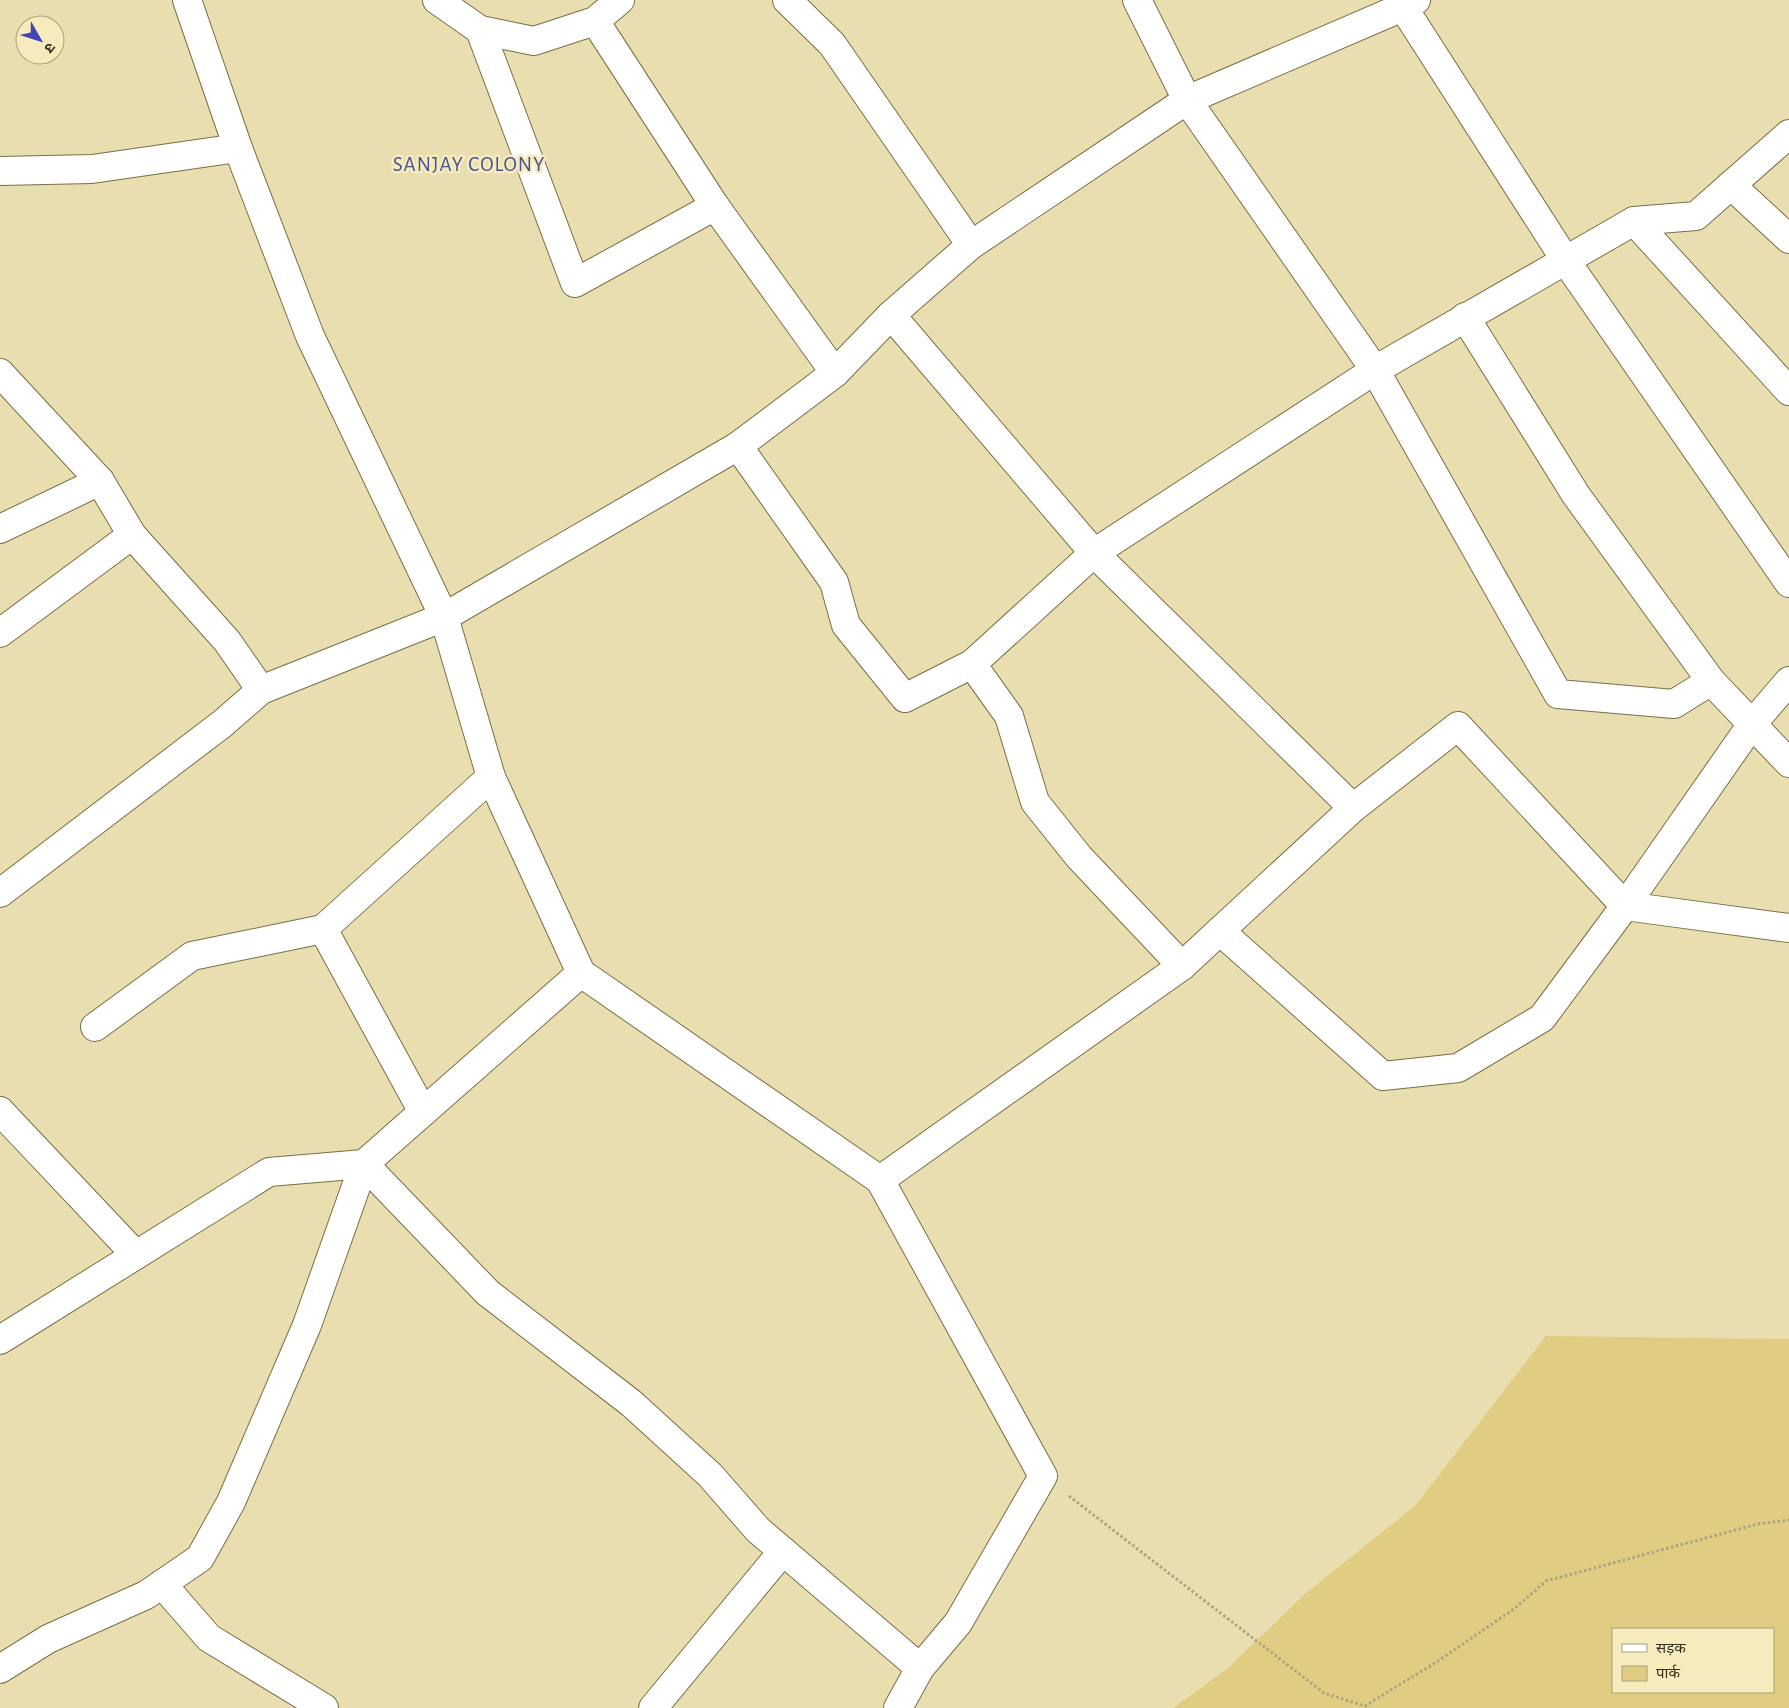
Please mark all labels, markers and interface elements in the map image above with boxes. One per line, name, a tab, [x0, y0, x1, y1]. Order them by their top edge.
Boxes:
north arrow	[15, 15, 65, 65]
text: उ	[41, 40, 57, 56]
district label: SANJAY COLONY	[393, 154, 545, 175]
legend	[1612, 1628, 1774, 1693]
text: सड़क	[1656, 1641, 1686, 1656]
text: पार्क	[1656, 1664, 1680, 1681]

